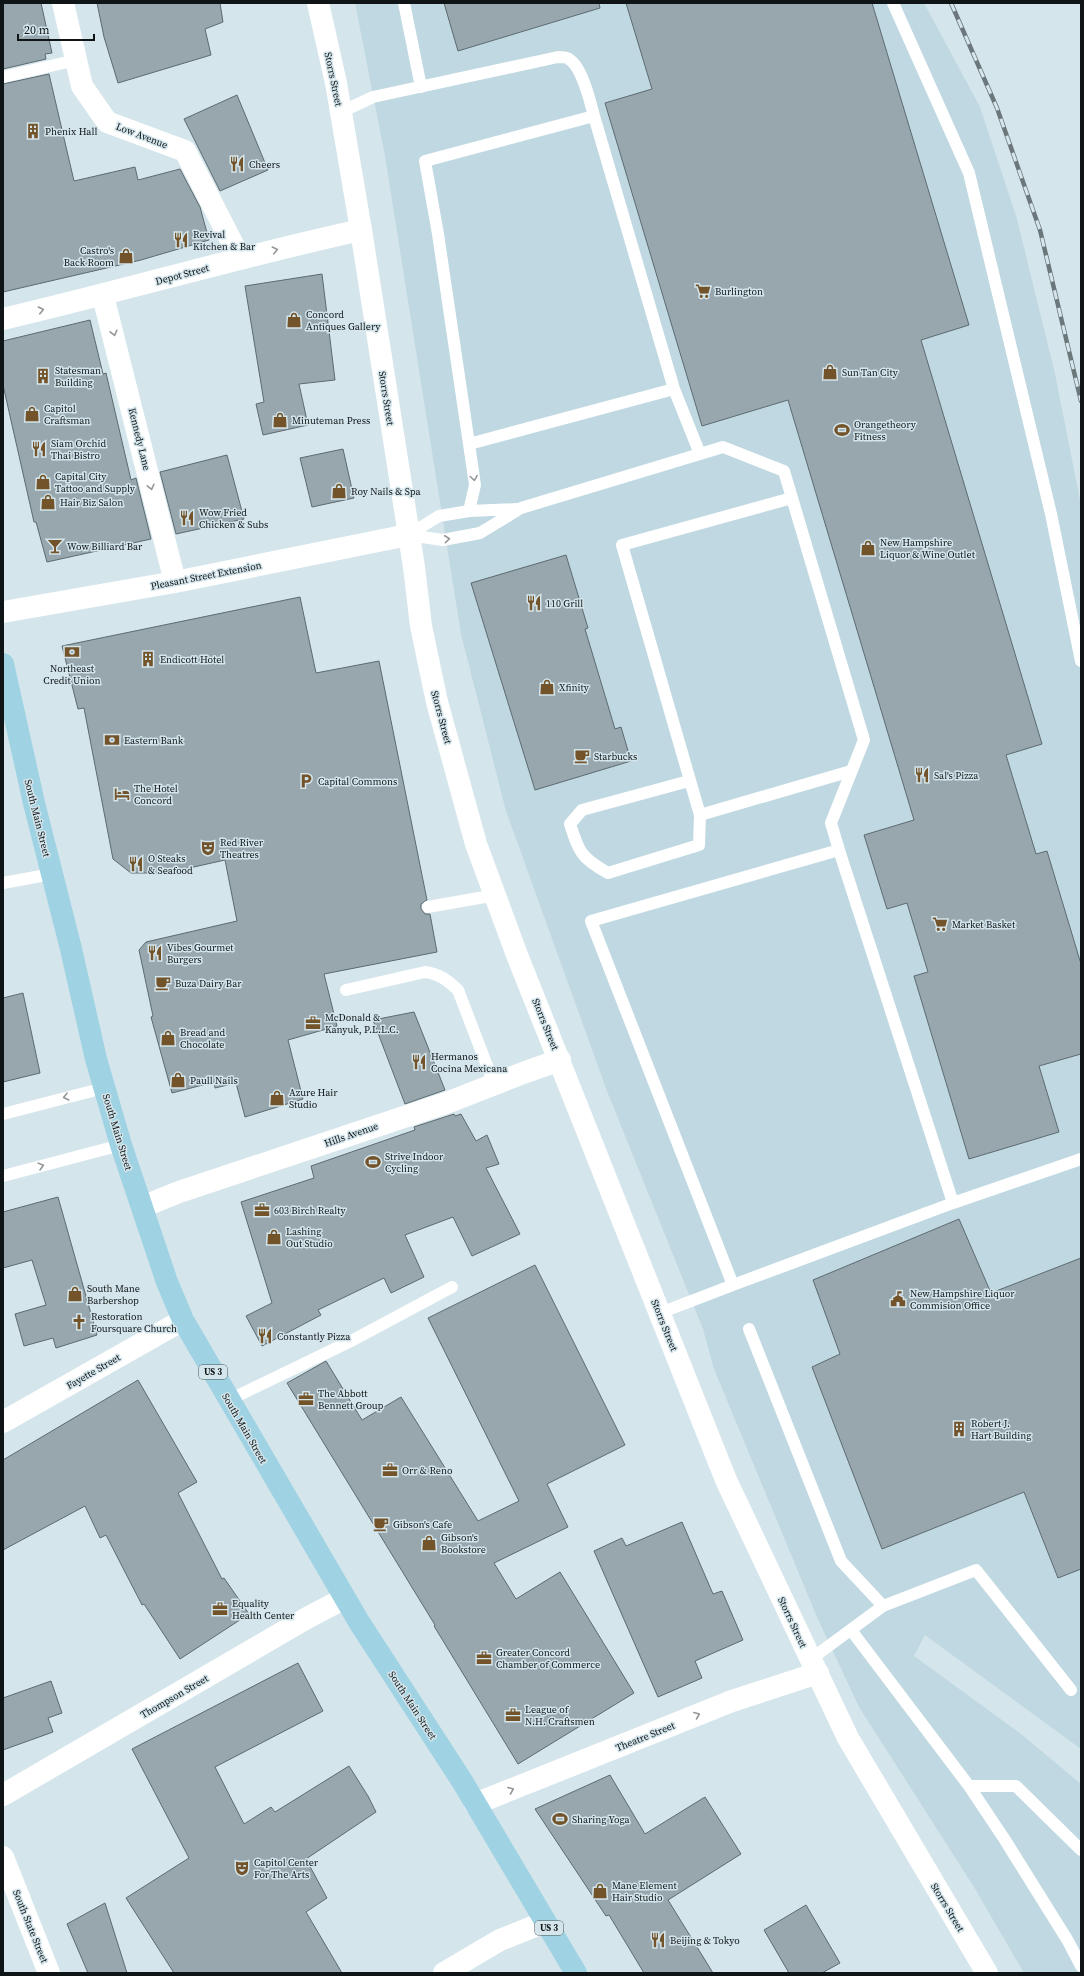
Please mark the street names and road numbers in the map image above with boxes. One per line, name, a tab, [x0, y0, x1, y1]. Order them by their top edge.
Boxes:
street label: Storrs Street	[321, 51, 346, 108]
street label: Low Avenue	[114, 120, 169, 151]
street label: Depot Street	[154, 261, 211, 288]
street label: Storrs Street	[376, 370, 397, 427]
street label: Kennedy Lane	[125, 407, 154, 472]
street label: Pleasant Street Extension	[150, 558, 263, 593]
street label: Storrs Street	[428, 689, 455, 746]
street label: South Main Street	[22, 778, 54, 859]
street label: Storrs Street	[529, 996, 562, 1053]
street label: South Main Street	[100, 1092, 136, 1173]
street label: Hills Avenue	[322, 1119, 380, 1150]
street label: Storrs Street	[648, 1297, 681, 1354]
street label: Fayette Street	[64, 1350, 123, 1392]
road number: US 3	[199, 1365, 227, 1379]
street label: South Main Street	[219, 1391, 270, 1466]
street label: Storrs Street	[775, 1595, 810, 1650]
street label: South Main Street	[386, 1669, 440, 1743]
street label: Thompson Street	[138, 1671, 211, 1721]
street label: Theatre Street	[614, 1718, 677, 1754]
street label: Storrs Street	[928, 1880, 968, 1935]
street label: South State Street	[10, 1888, 51, 1965]
road number: US 3	[535, 1921, 563, 1935]

